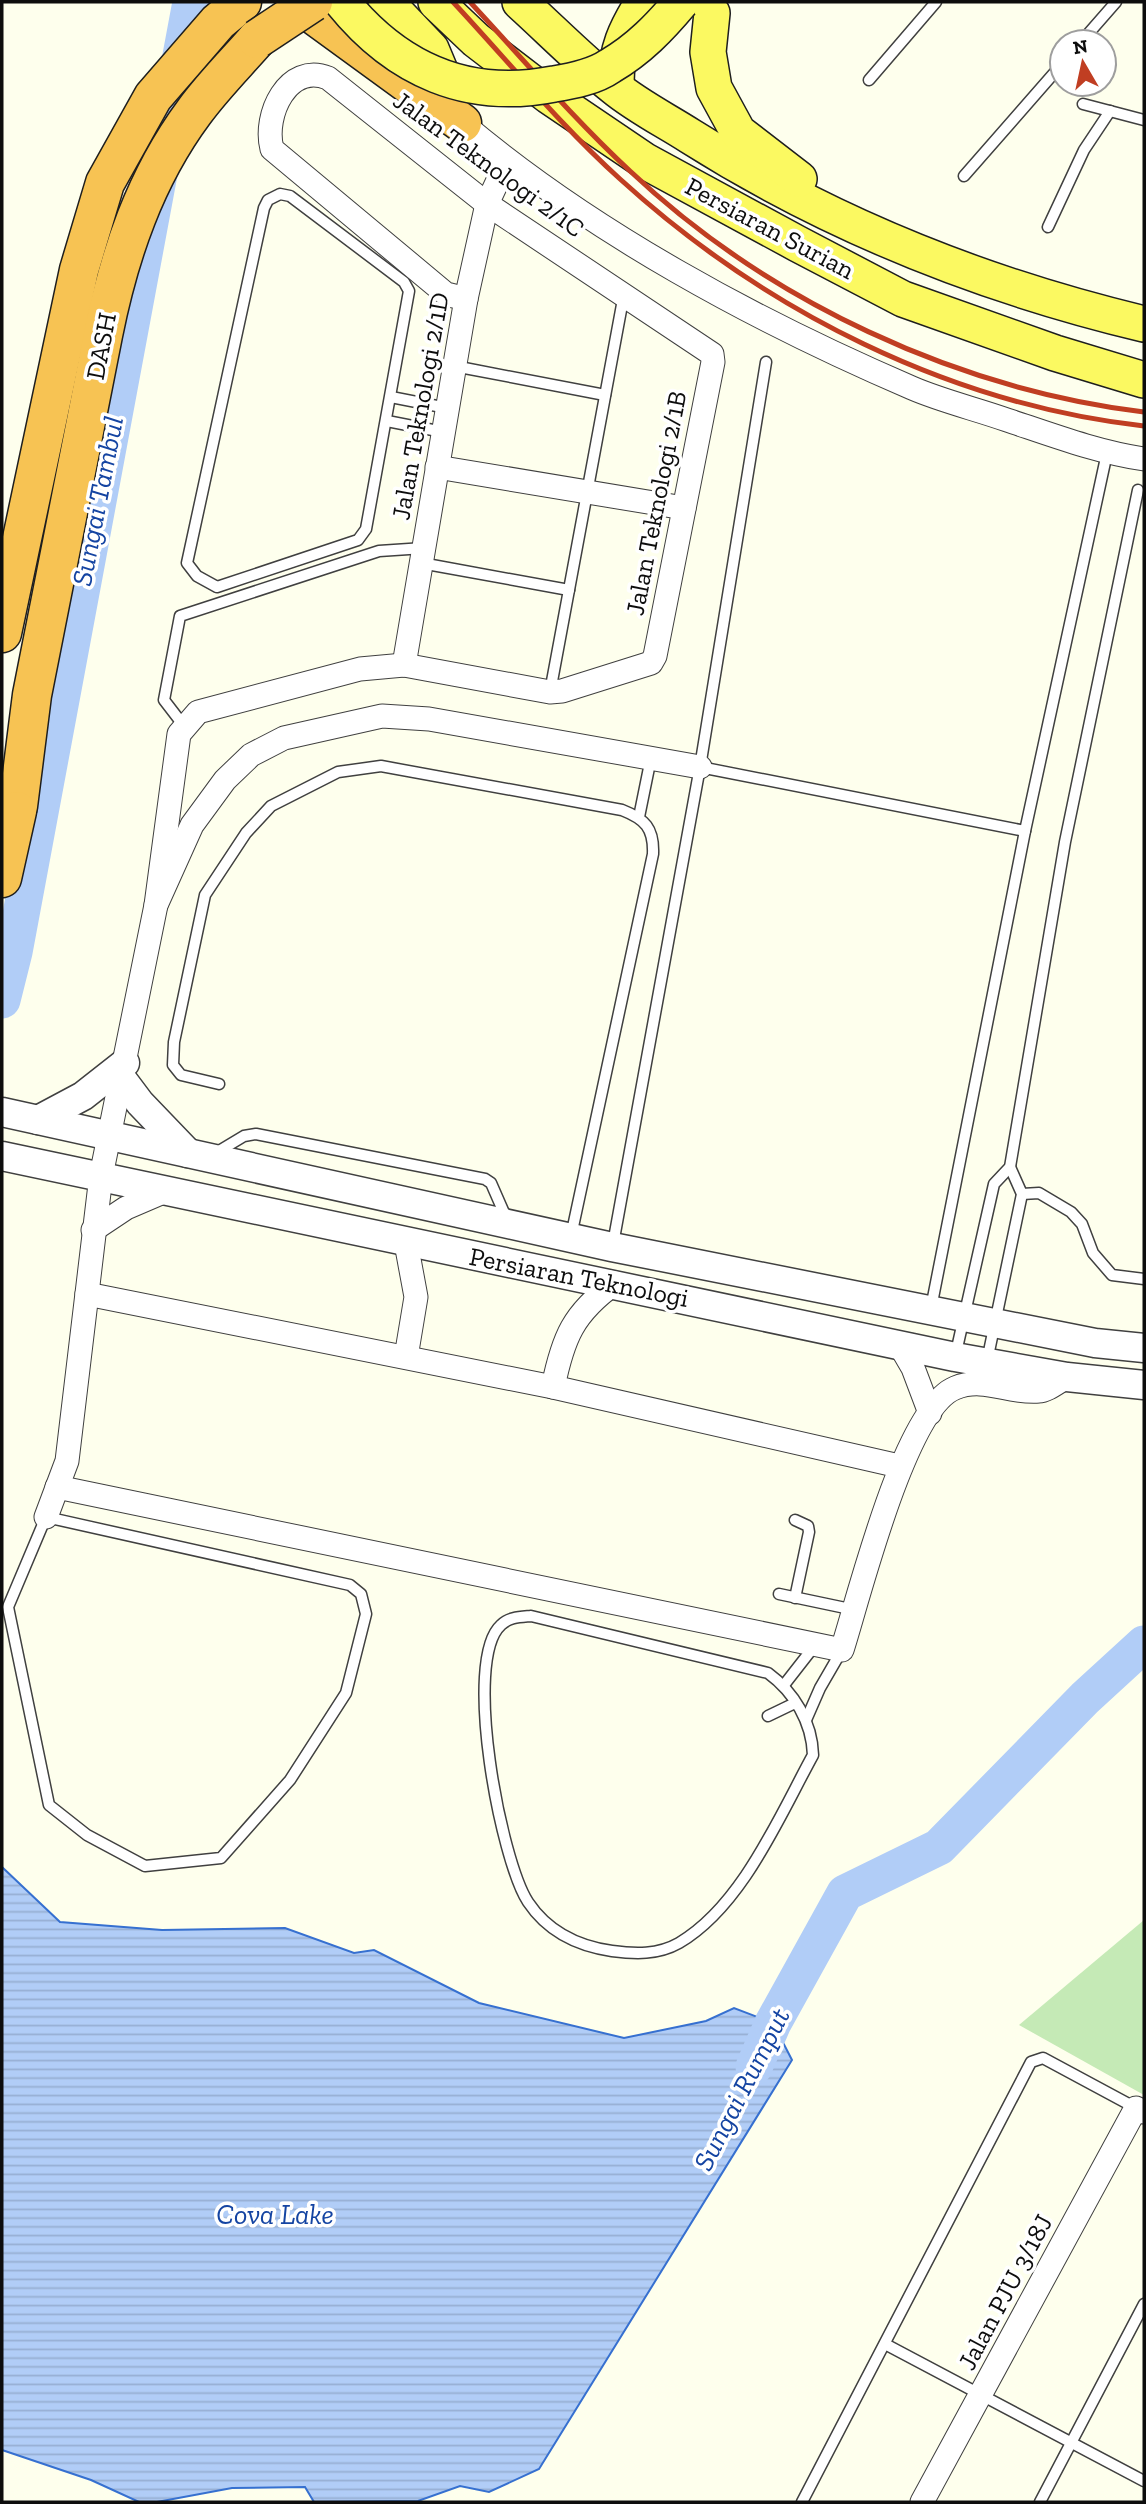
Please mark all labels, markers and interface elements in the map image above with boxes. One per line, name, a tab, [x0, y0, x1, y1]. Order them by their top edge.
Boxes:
north arrow	[1048, 28, 1118, 98]
text: N	[1071, 34, 1089, 59]
street label: Jalan Teknologi 2/1C	[387, 84, 591, 244]
street label: Persiaran Surian	[680, 170, 860, 286]
street label: Jalan Teknologi 2/1D	[384, 290, 456, 522]
street label: DASH	[79, 310, 123, 382]
street label: Jalan Teknologi 2/1B	[619, 388, 693, 618]
water label: Sungai Tambul	[65, 414, 130, 589]
street label: Persiaran Teknologi	[467, 1240, 691, 1314]
water label: Sungai Rumput	[686, 2002, 797, 2176]
water label: Cova Lake	[216, 2198, 334, 2231]
street label: Jalan PJU 3/18J	[951, 2209, 1059, 2375]

